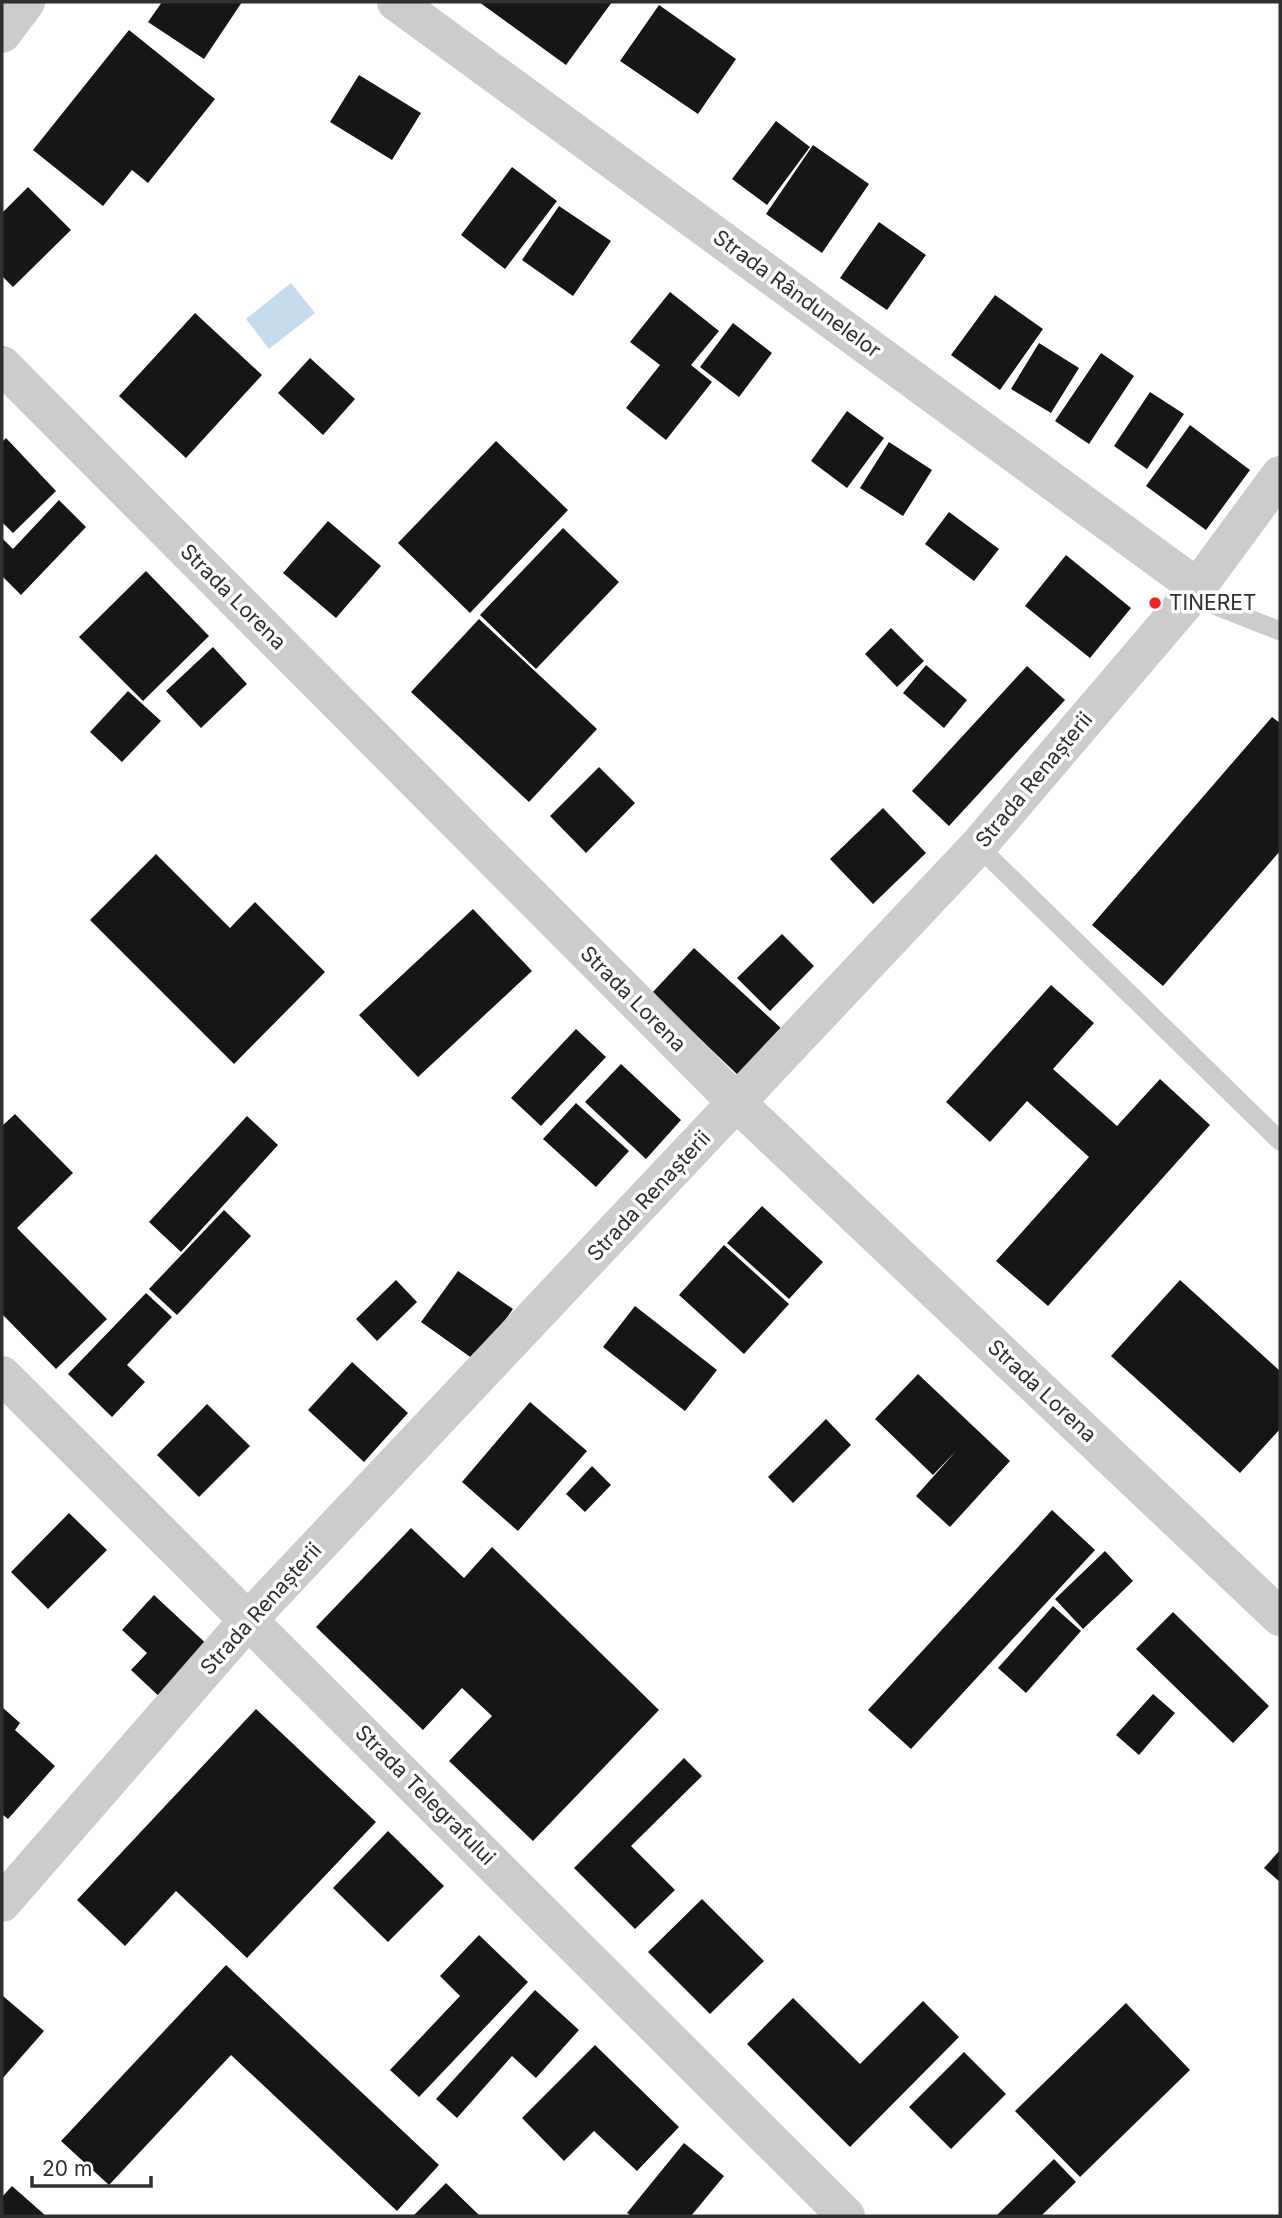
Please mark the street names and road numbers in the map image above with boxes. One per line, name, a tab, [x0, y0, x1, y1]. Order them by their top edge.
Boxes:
street label: Strada Rândunelelor	[709, 224, 886, 363]
street label: Strada Lorena	[175, 539, 291, 655]
street label: Strada Renașterii	[970, 707, 1097, 852]
street label: Strada Lorena	[575, 941, 691, 1057]
street label: Strada Renașterii	[582, 1125, 715, 1266]
street label: Strada Lorena	[983, 1334, 1102, 1447]
street label: Strada Renașterii	[195, 1538, 326, 1680]
street label: Strada Telegrafului	[350, 1720, 500, 1870]

